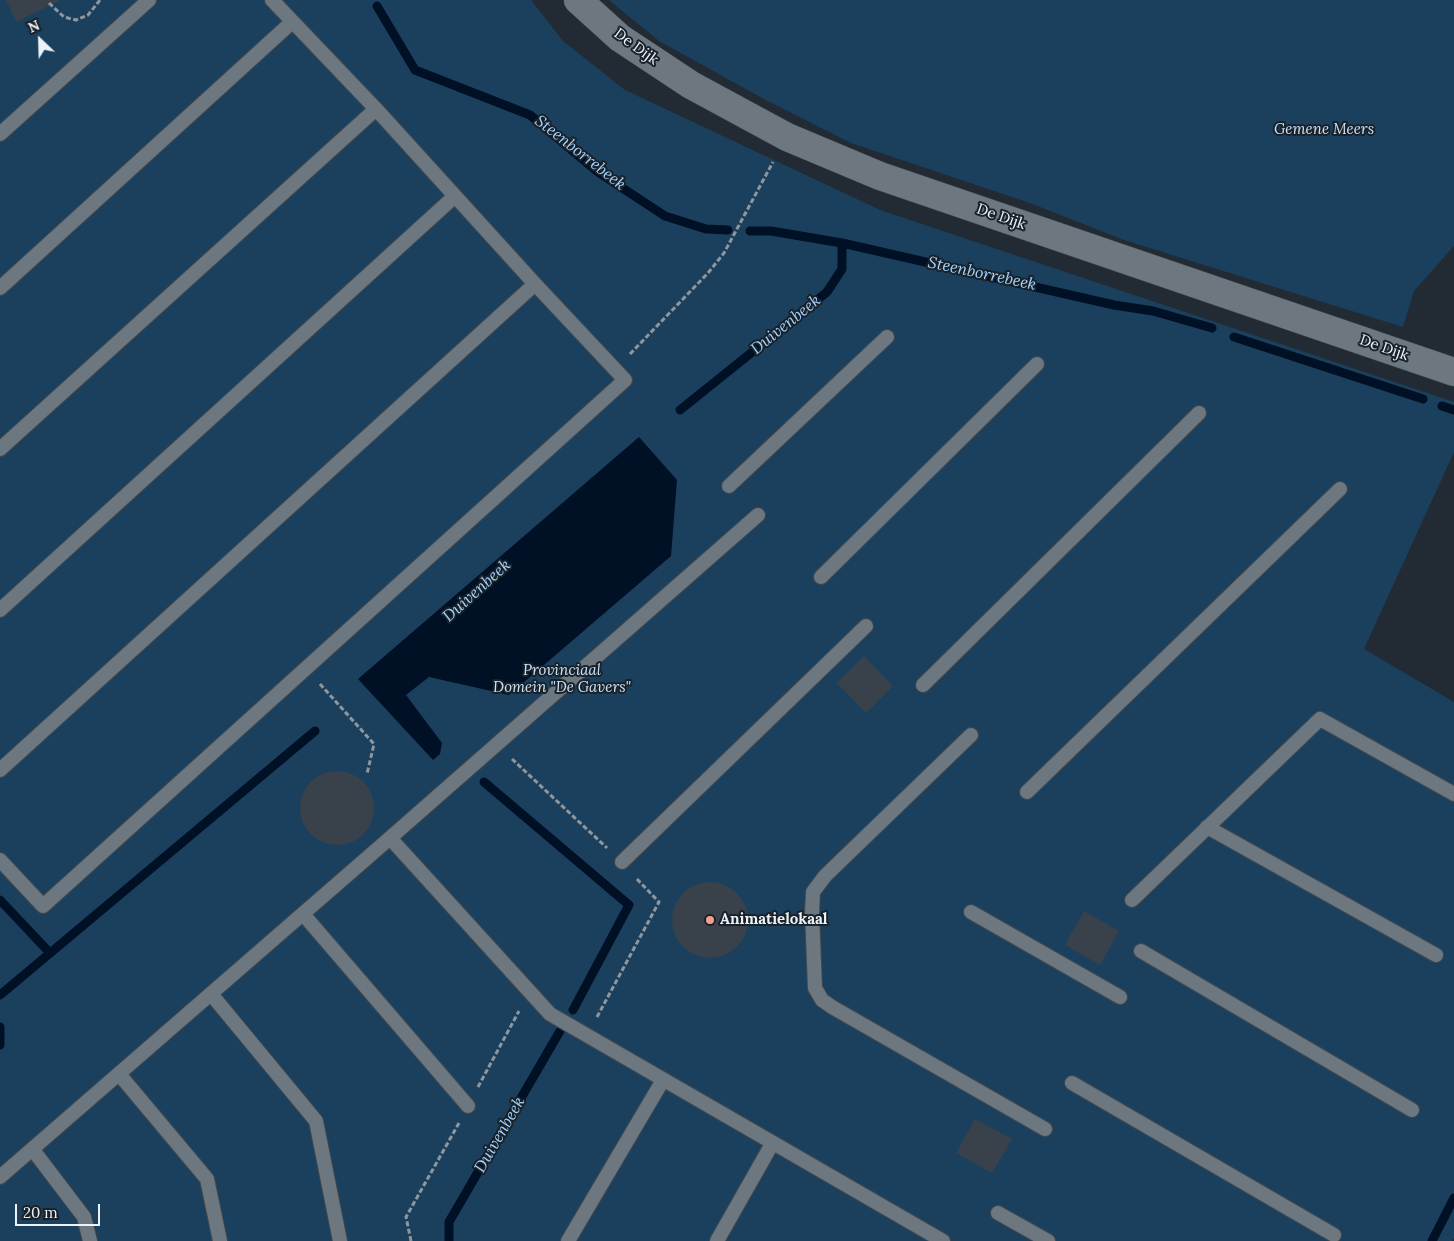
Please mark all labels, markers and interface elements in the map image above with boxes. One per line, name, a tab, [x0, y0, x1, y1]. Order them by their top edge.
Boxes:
north arrow	[15, 15, 65, 65]
text: N	[25, 16, 42, 37]
street label: De Dijk	[610, 25, 662, 69]
water label: Steenborrebeek	[531, 111, 629, 195]
park label: Gemene Meers	[1274, 121, 1374, 139]
street label: De Dijk	[974, 200, 1028, 234]
water label: Steenborrebeek	[926, 253, 1038, 295]
water label: Duivenbeek	[747, 291, 825, 359]
street label: De Dijk	[1357, 331, 1411, 365]
water label: Duivenbeek	[439, 556, 515, 626]
park label: Provinciaal Domein "De Gavers"	[493, 662, 631, 697]
place label: Animatielokaal	[720, 911, 828, 929]
marker: Animatielokaal	[704, 914, 716, 926]
water label: Duivenbeek	[471, 1094, 529, 1176]
scale bar	[18, 1194, 102, 1226]
text: 20 m	[23, 1203, 58, 1222]

